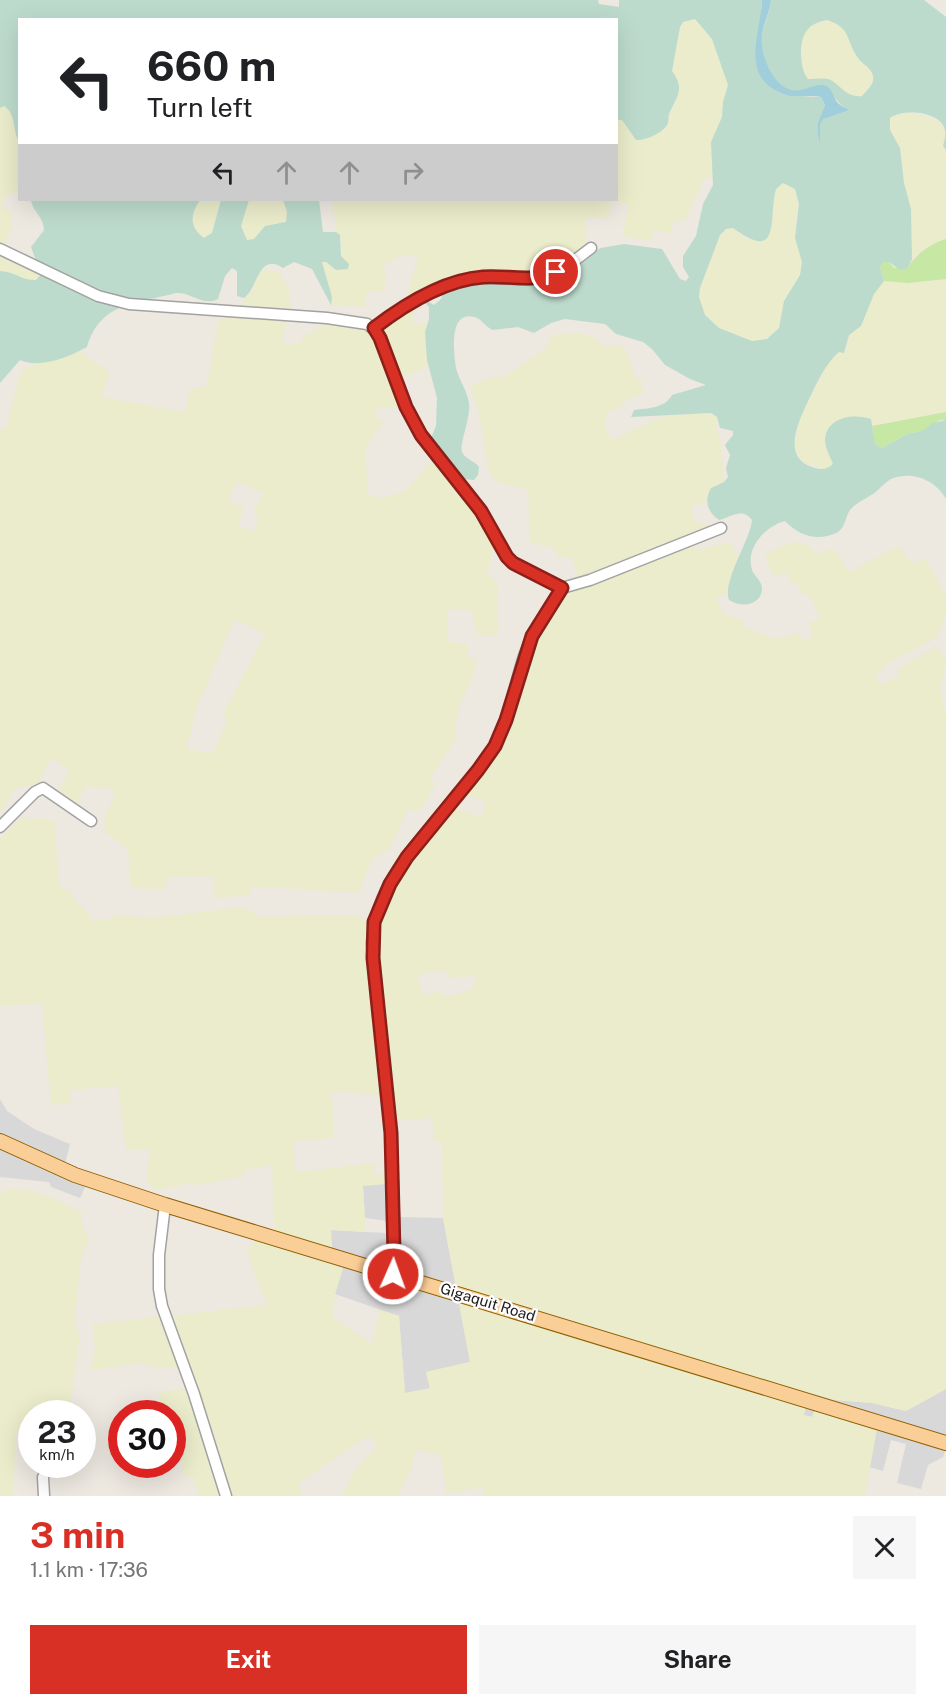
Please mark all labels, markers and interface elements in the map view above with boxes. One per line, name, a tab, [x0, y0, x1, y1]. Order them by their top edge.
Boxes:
text: 660 m	[147, 41, 276, 90]
icon: left	[48, 42, 126, 120]
text: Turn left	[147, 91, 253, 123]
icon: left	[207, 156, 240, 189]
icon: ahead	[270, 156, 303, 189]
icon: ahead	[333, 156, 366, 189]
icon: right	[396, 156, 429, 189]
pin	[530, 246, 581, 297]
icon: arrive	[539, 255, 572, 288]
position arrow	[361, 1242, 425, 1306]
street label: Gigaquit Road	[438, 1279, 538, 1325]
speed limit sign: 30	[108, 1400, 186, 1478]
text: 23	[37, 1414, 77, 1450]
text: km/h	[39, 1446, 75, 1463]
text: 3 min	[30, 1514, 125, 1556]
button: close	[853, 1516, 916, 1579]
text: 1.1 km · 17:36	[30, 1558, 148, 1582]
button: Exit	[30, 1625, 467, 1694]
button: Share	[479, 1625, 916, 1694]

